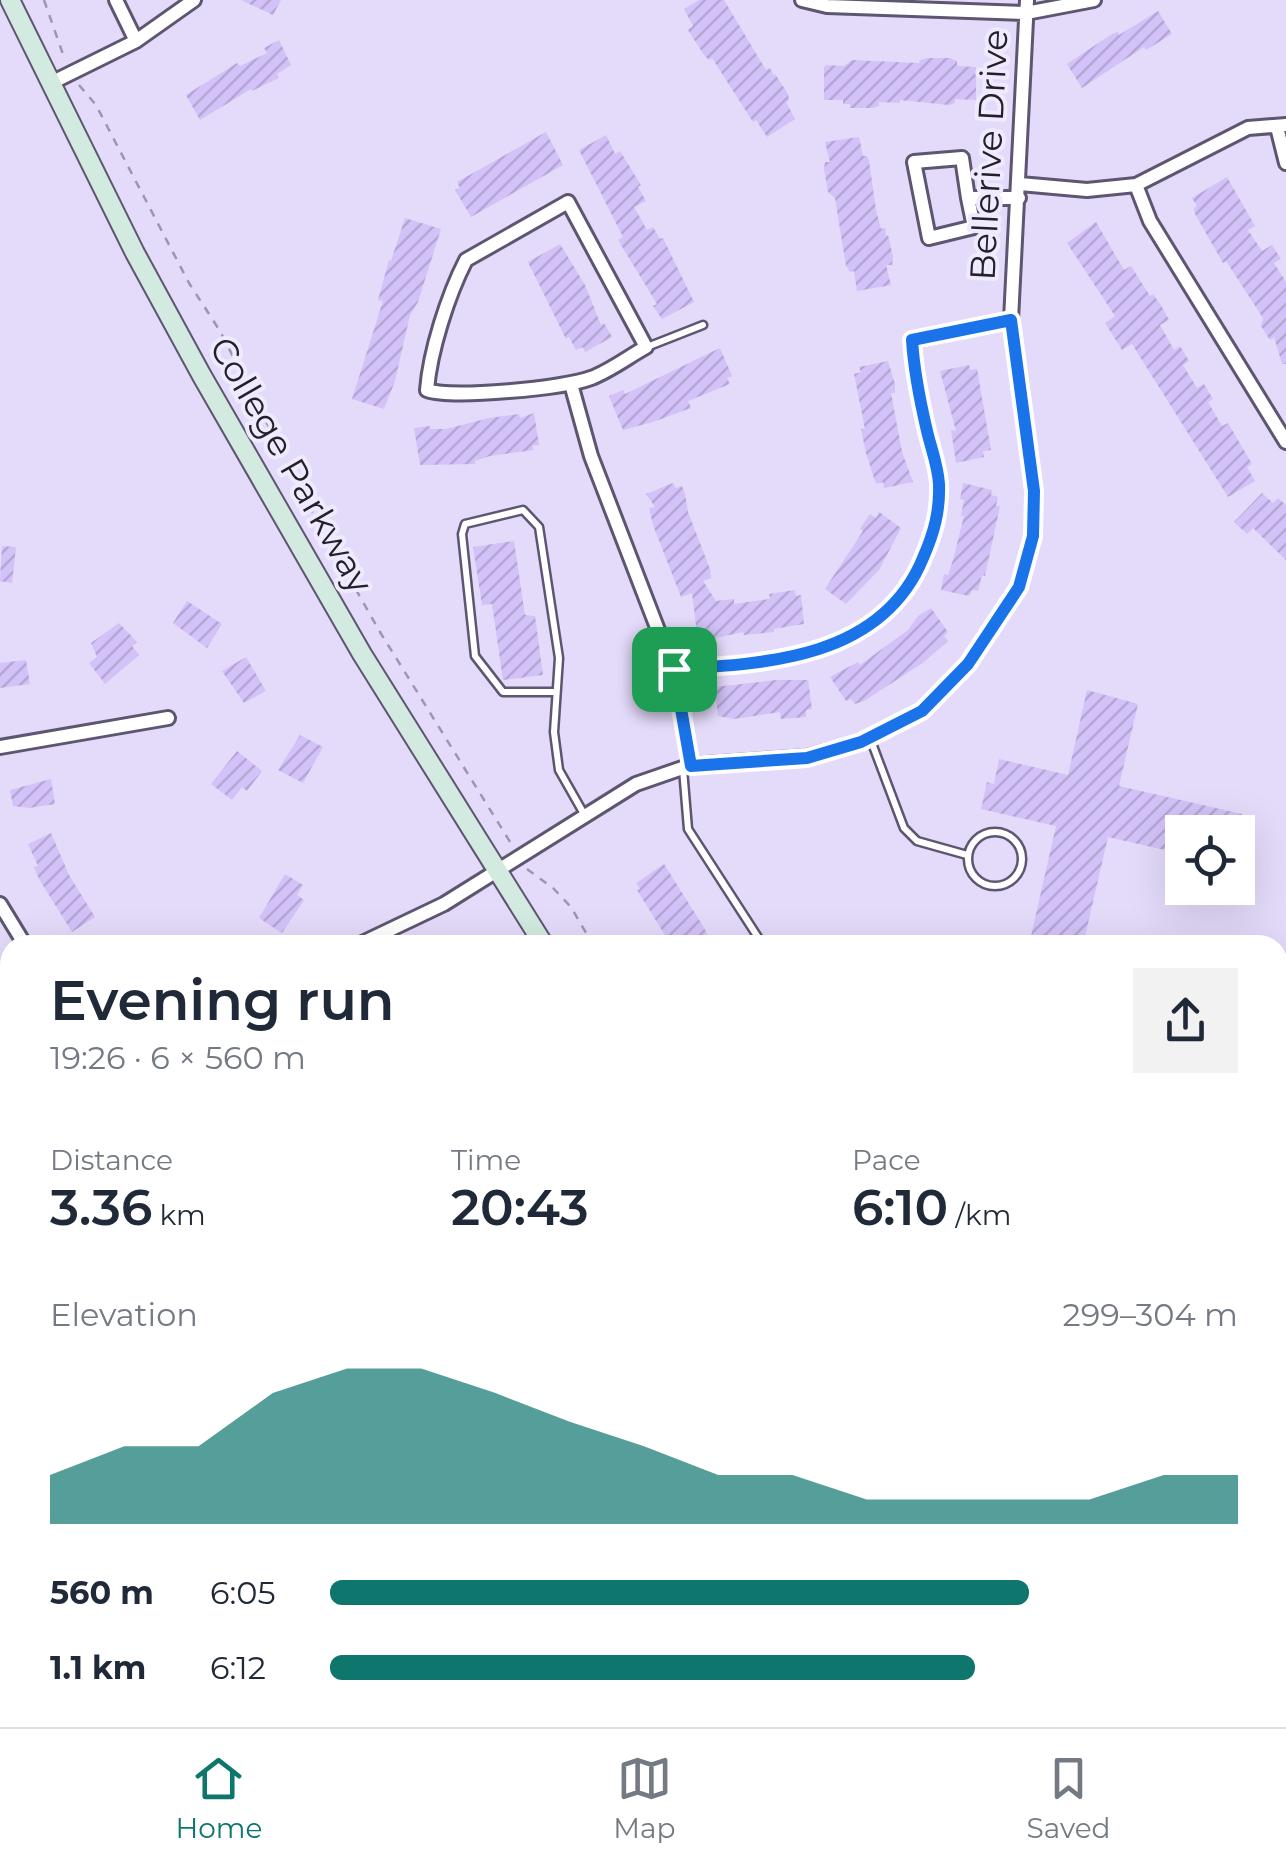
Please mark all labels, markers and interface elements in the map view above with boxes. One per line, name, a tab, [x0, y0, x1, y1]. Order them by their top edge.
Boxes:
street label: Bellerive Drive	[960, 28, 1017, 281]
street label: College Parkway	[201, 329, 382, 600]
pin	[632, 627, 717, 712]
icon: arrive	[647, 642, 702, 697]
map controls	[1165, 815, 1255, 905]
button: locate	[1165, 815, 1255, 905]
text: Evening run	[50, 967, 395, 1034]
button: share	[1133, 968, 1238, 1073]
text: 19:26 · 6 × 560 m	[50, 1038, 306, 1077]
text: Distance	[50, 1143, 173, 1177]
text: Time	[451, 1143, 521, 1177]
text: Pace	[852, 1143, 921, 1177]
text: 3.36	[50, 1177, 152, 1238]
text: 20:43	[451, 1177, 589, 1238]
text: 6:10	[852, 1177, 948, 1238]
text: km	[152, 1198, 206, 1232]
text: /km	[948, 1198, 1011, 1232]
text: Elevation	[50, 1295, 198, 1334]
text: 299–304 m	[1063, 1295, 1238, 1334]
text: 560 m	[50, 1573, 154, 1612]
text: 6:05	[210, 1573, 276, 1612]
text: 1.1 km	[50, 1648, 146, 1687]
text: 6:12	[210, 1648, 266, 1687]
tab: Home	[175, 1751, 262, 1845]
tab: Map	[613, 1751, 676, 1845]
tab: Saved	[1026, 1751, 1111, 1845]

